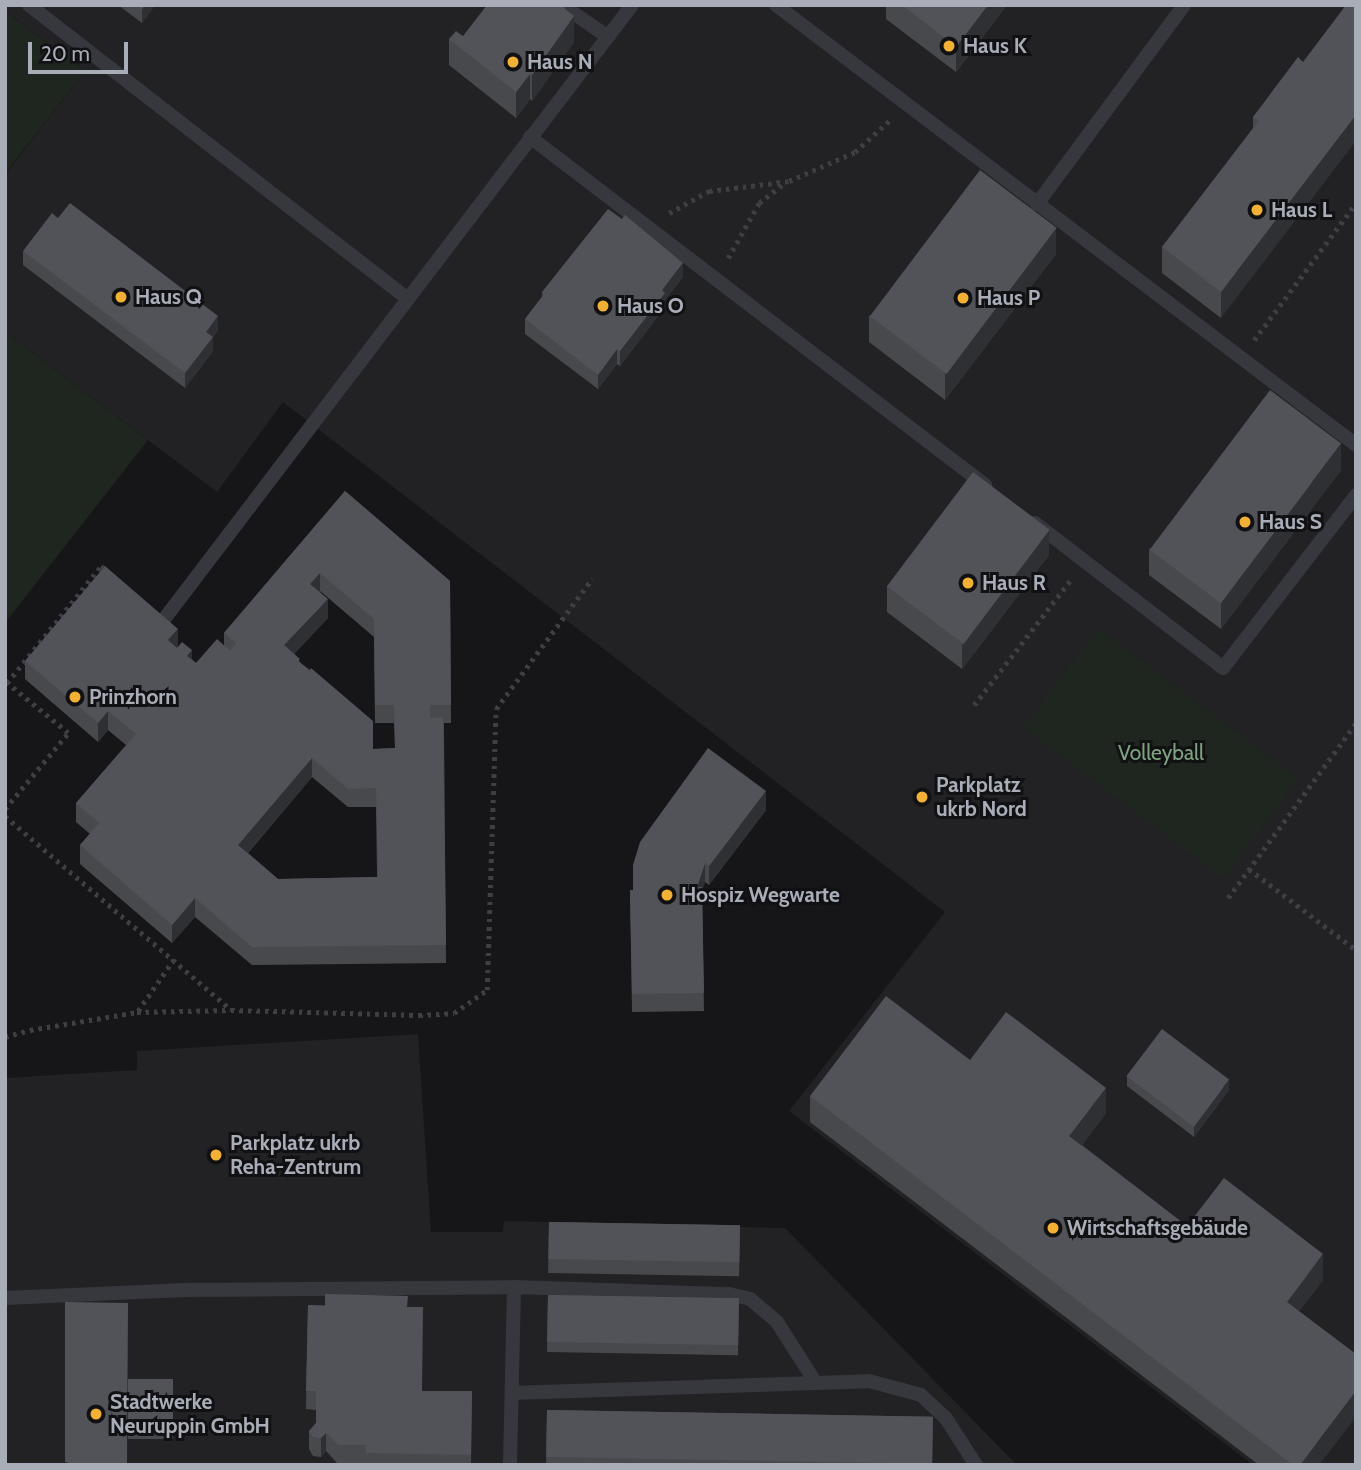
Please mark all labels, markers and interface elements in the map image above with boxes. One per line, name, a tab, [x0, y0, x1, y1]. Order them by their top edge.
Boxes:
scale bar	[32, 28, 131, 72]
place label: Haus K	[963, 33, 1027, 59]
marker: Haus K	[941, 38, 957, 54]
text: 20 m	[41, 41, 90, 66]
place label: Haus N	[527, 49, 593, 75]
marker: Haus N	[505, 54, 521, 70]
place label: Haus L	[1271, 197, 1332, 223]
marker: Haus L	[1249, 202, 1265, 218]
place label: Haus Q	[135, 284, 202, 310]
place label: Haus P	[977, 285, 1040, 311]
marker: Haus Q	[113, 289, 129, 305]
marker: Haus P	[955, 290, 971, 306]
place label: Haus O	[617, 293, 684, 319]
marker: Haus O	[595, 298, 611, 314]
place label: Haus S	[1259, 509, 1322, 535]
marker: Haus S	[1237, 514, 1253, 530]
place label: Haus R	[982, 570, 1046, 596]
marker: Haus R	[960, 575, 976, 591]
place label: Prinzhorn	[89, 684, 177, 710]
marker: Prinzhorn	[67, 689, 83, 705]
park label: Volleyball	[1118, 740, 1204, 766]
place label: Parkplatz ukrb Nord	[936, 772, 1027, 822]
marker: Parkplatz ukrb Nord	[914, 789, 930, 805]
place label: Hospiz Wegwarte	[681, 882, 840, 908]
marker: Hospiz Wegwarte	[659, 887, 675, 903]
place label: Parkplatz ukrb Reha-Zentrum	[230, 1130, 361, 1180]
marker: Parkplatz ukrb Reha-Zentrum	[208, 1147, 224, 1163]
place label: Wirtschaftsgebäude	[1067, 1215, 1248, 1241]
marker: Wirtschaftsgebäude	[1045, 1220, 1061, 1236]
place label: Stadtwerke Neuruppin GmbH	[110, 1389, 270, 1439]
marker: Stadtwerke Neuruppin GmbH	[88, 1406, 104, 1422]

